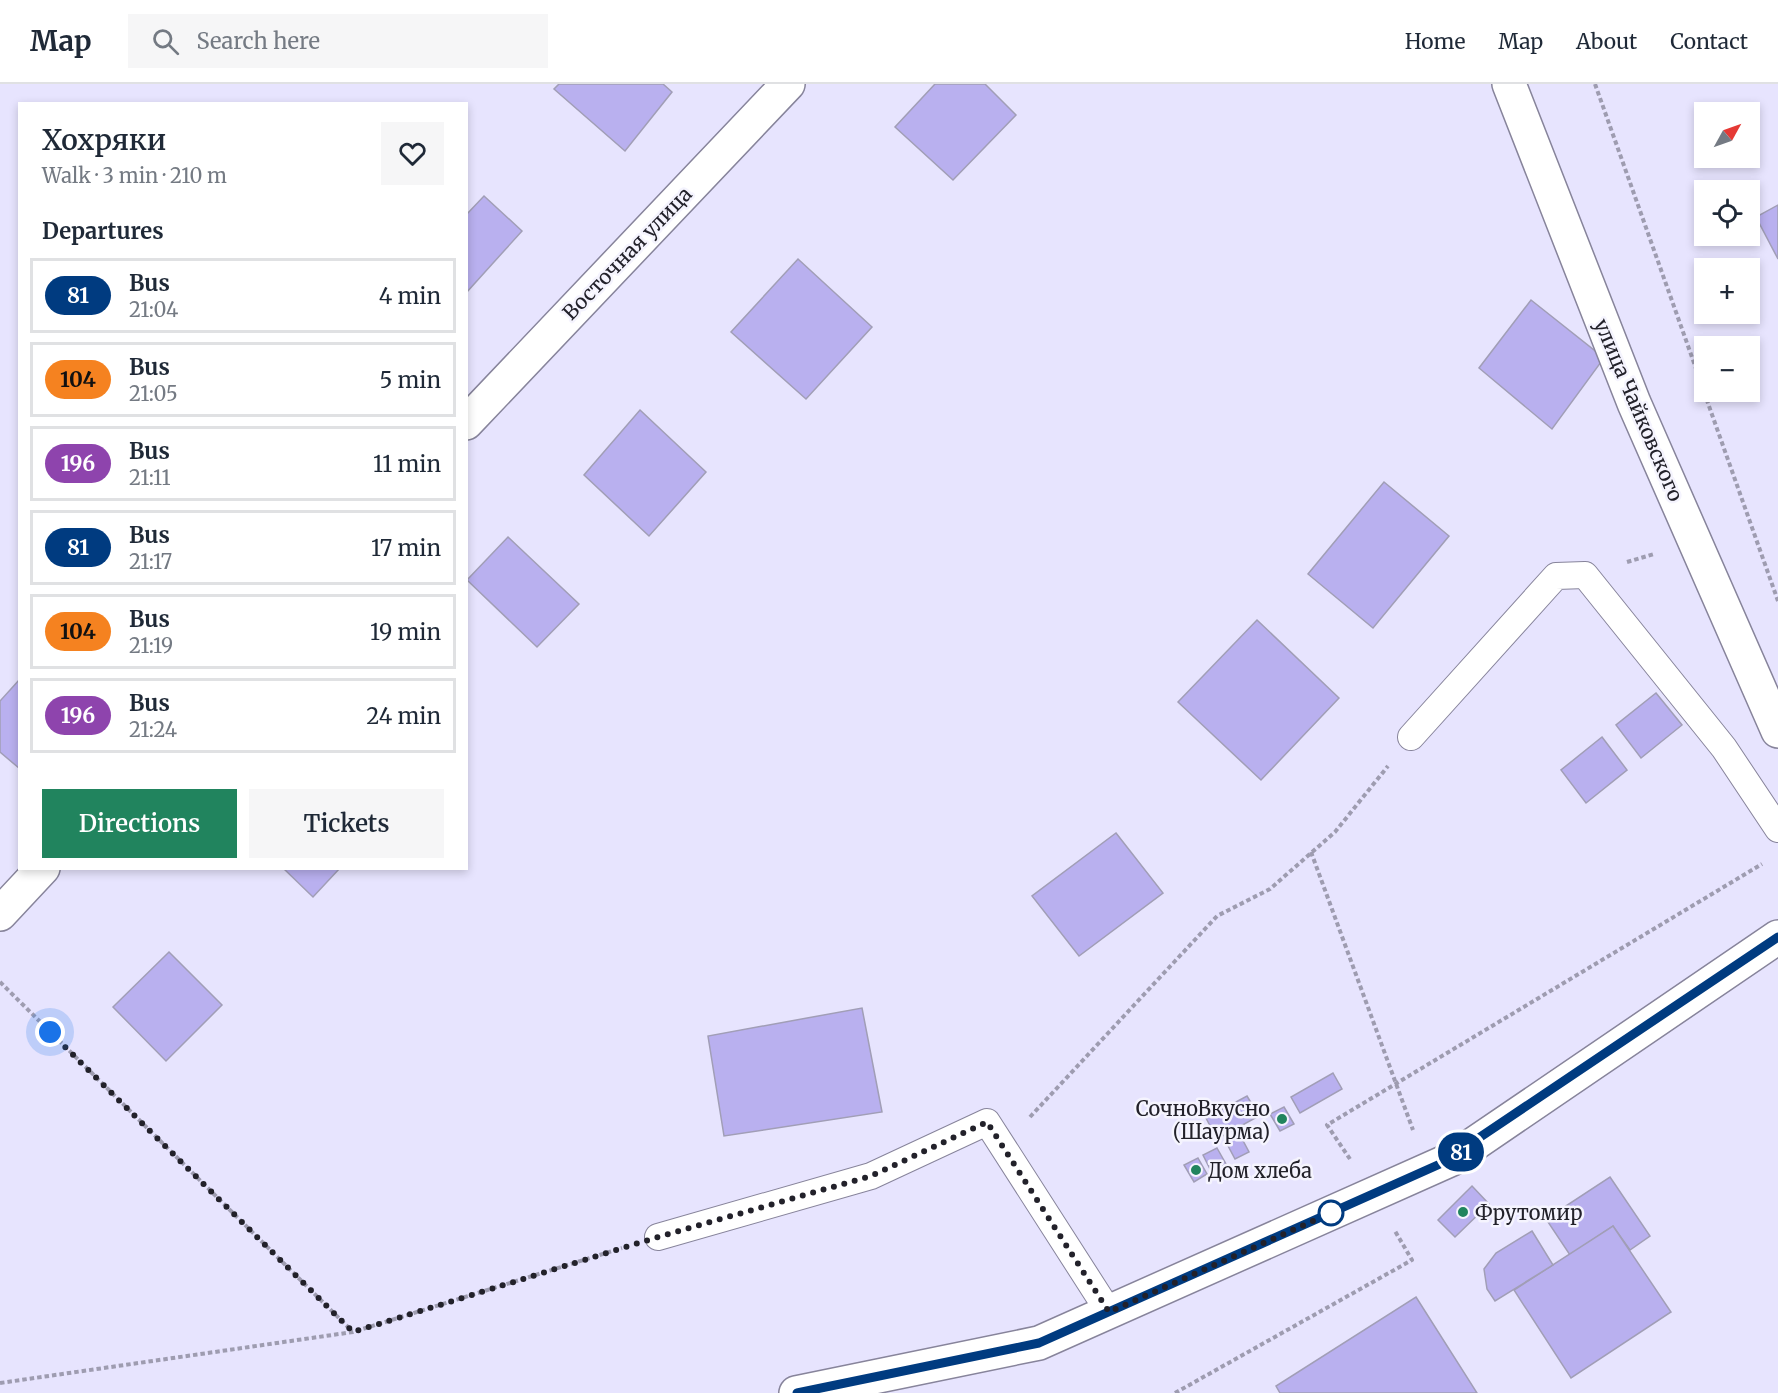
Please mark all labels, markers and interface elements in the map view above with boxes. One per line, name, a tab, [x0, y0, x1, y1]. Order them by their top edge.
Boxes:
search box	[128, 14, 548, 68]
text: Map	[30, 23, 92, 59]
icon: search	[149, 25, 182, 58]
text: Search here	[197, 27, 320, 55]
text: Home	[1405, 28, 1465, 55]
text: Map	[1498, 28, 1543, 55]
text: About	[1576, 28, 1637, 55]
text: Contact	[1670, 28, 1748, 55]
north arrow	[1694, 102, 1760, 168]
map controls	[1694, 102, 1760, 402]
text: Хохряки	[42, 122, 166, 158]
button: heart	[381, 122, 444, 185]
text: Walk · 3 min · 210 m	[42, 163, 227, 188]
button: locate	[1694, 180, 1760, 246]
street label: Восточная улица	[557, 181, 697, 325]
text: Departures	[42, 217, 164, 245]
button: +	[1694, 258, 1760, 324]
text: Bus	[129, 269, 170, 297]
text: 81	[67, 282, 89, 309]
text: 4 min	[379, 282, 441, 310]
text: 21:04	[129, 297, 178, 322]
street label: улица Чайковского	[1589, 315, 1689, 505]
button: −	[1694, 336, 1760, 402]
text: Bus	[129, 353, 170, 381]
text: 104	[60, 366, 96, 393]
text: 5 min	[379, 366, 441, 394]
text: 21:05	[129, 381, 178, 406]
text: Bus	[129, 437, 170, 465]
text: 196	[61, 450, 95, 477]
text: 11 min	[373, 450, 441, 478]
text: 21:11	[129, 465, 170, 490]
text: Bus	[129, 521, 170, 549]
text: 81	[67, 534, 89, 561]
text: 17 min	[371, 534, 441, 562]
text: 21:17	[129, 549, 172, 574]
text: Bus	[129, 605, 170, 633]
text: 104	[60, 618, 96, 645]
text: 19 min	[370, 618, 441, 646]
text: 21:19	[129, 633, 173, 658]
text: Bus	[129, 689, 170, 717]
text: 196	[61, 702, 95, 729]
text: 24 min	[366, 702, 441, 730]
text: 21:24	[129, 717, 177, 742]
button: Directions	[42, 789, 237, 858]
button: Tickets	[249, 789, 444, 858]
your location	[35, 1017, 65, 1047]
place label: СочноВкусно (Шаурма)	[1136, 1096, 1270, 1144]
marker: СочноВкусно (Шаурма)	[1275, 1112, 1289, 1126]
line badge: 81	[1434, 1132, 1488, 1172]
text: 81	[1450, 1139, 1472, 1166]
place label: Дом хлеба	[1208, 1158, 1312, 1183]
marker: Дом хлеба	[1189, 1163, 1203, 1177]
unlabelled marker	[1318, 1200, 1344, 1226]
place label: Фрутомир	[1475, 1200, 1582, 1225]
marker: Фрутомир	[1456, 1205, 1470, 1219]

